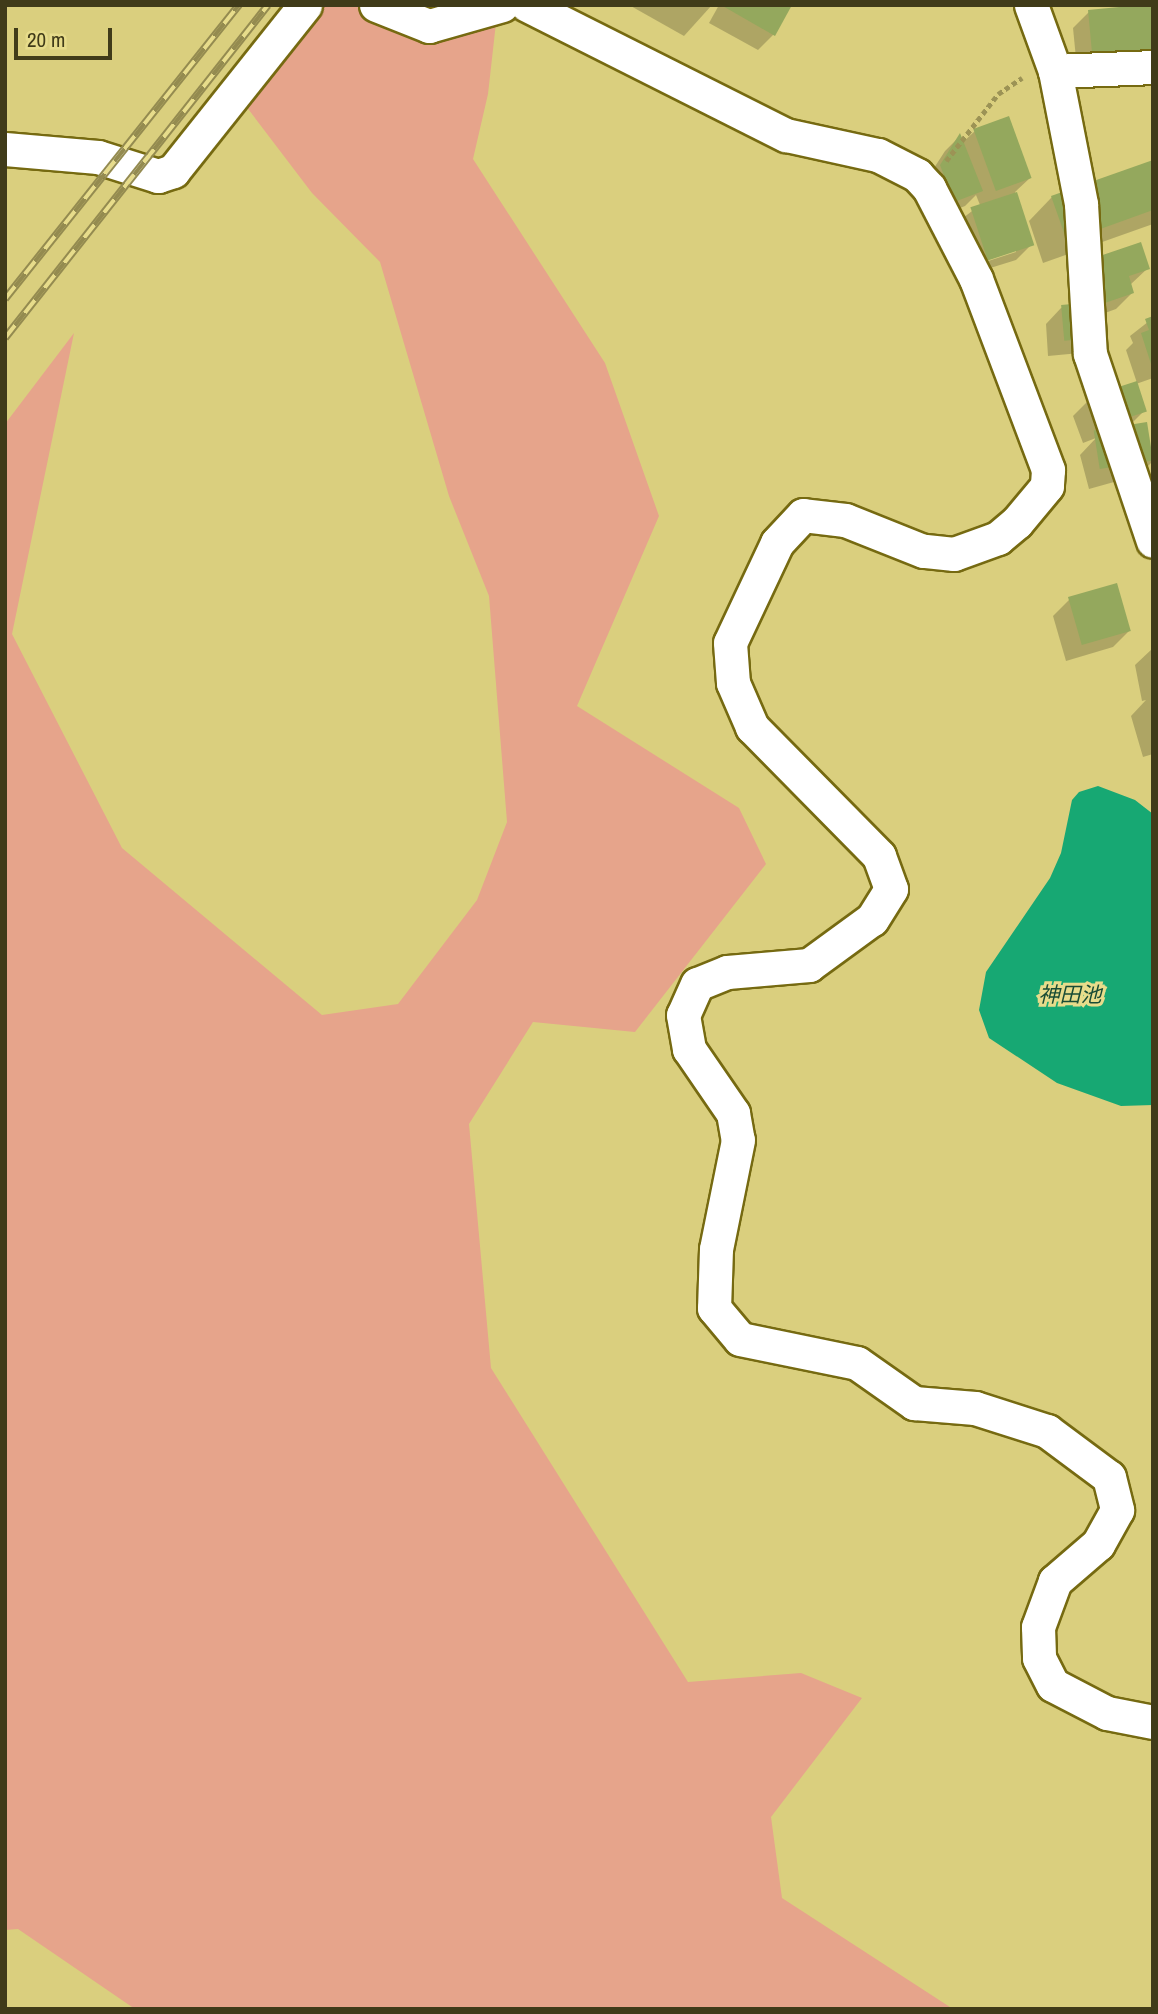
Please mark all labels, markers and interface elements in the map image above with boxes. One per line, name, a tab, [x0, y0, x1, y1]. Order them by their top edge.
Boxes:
scale bar	[18, 14, 116, 58]
text: 20 m	[27, 25, 65, 54]
water label: 神田池	[1039, 982, 1101, 1008]

